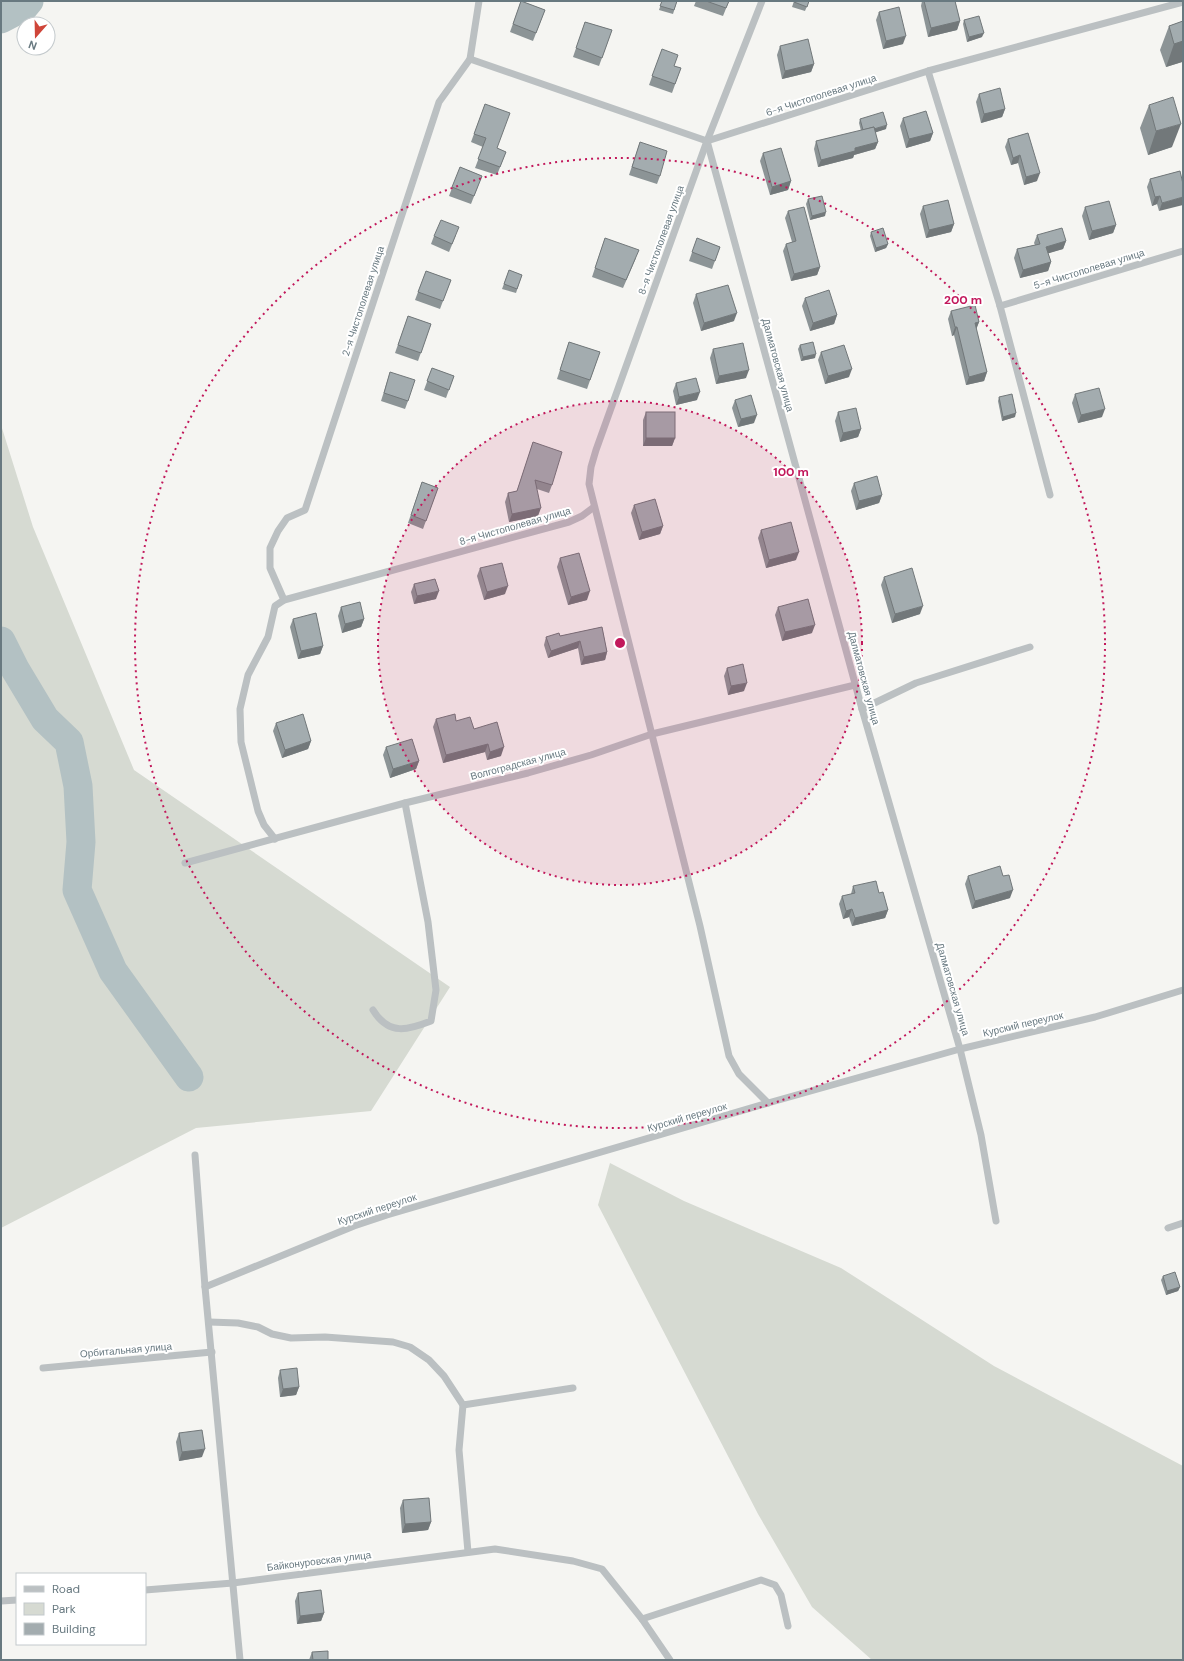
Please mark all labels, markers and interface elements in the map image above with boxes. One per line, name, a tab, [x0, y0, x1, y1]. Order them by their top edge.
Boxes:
north arrow	[16, 16, 56, 56]
text: N	[26, 37, 39, 53]
street label: 6-я Чистополевая улица	[764, 71, 878, 119]
street label: 8-я Чистополевая улица	[635, 183, 687, 296]
street label: 2-я Чистополевая улица	[339, 244, 387, 358]
street label: 5-я Чистополевая улица	[1032, 246, 1146, 292]
text: 200 m	[944, 292, 982, 308]
street label: Далматовская улица	[759, 317, 797, 414]
text: 100 m	[773, 464, 809, 480]
street label: 8-я Чистополевая улица	[458, 504, 573, 548]
street label: Далматовская улица	[845, 630, 883, 727]
centre of rings	[613, 636, 627, 650]
street label: Волгоградская улица	[469, 745, 568, 783]
street label: Далматовская улица	[933, 941, 973, 1038]
street label: Курский переулок	[982, 1008, 1065, 1040]
street label: Курский переулок	[646, 1099, 729, 1135]
street label: Курский переулок	[336, 1190, 419, 1228]
street label: Орбитальная улица	[79, 1339, 173, 1361]
street label: Байконуровская улица	[266, 1548, 372, 1574]
legend	[16, 1573, 146, 1645]
text: Road	[52, 1581, 80, 1597]
text: Park	[52, 1601, 76, 1617]
text: Building	[52, 1621, 96, 1637]

